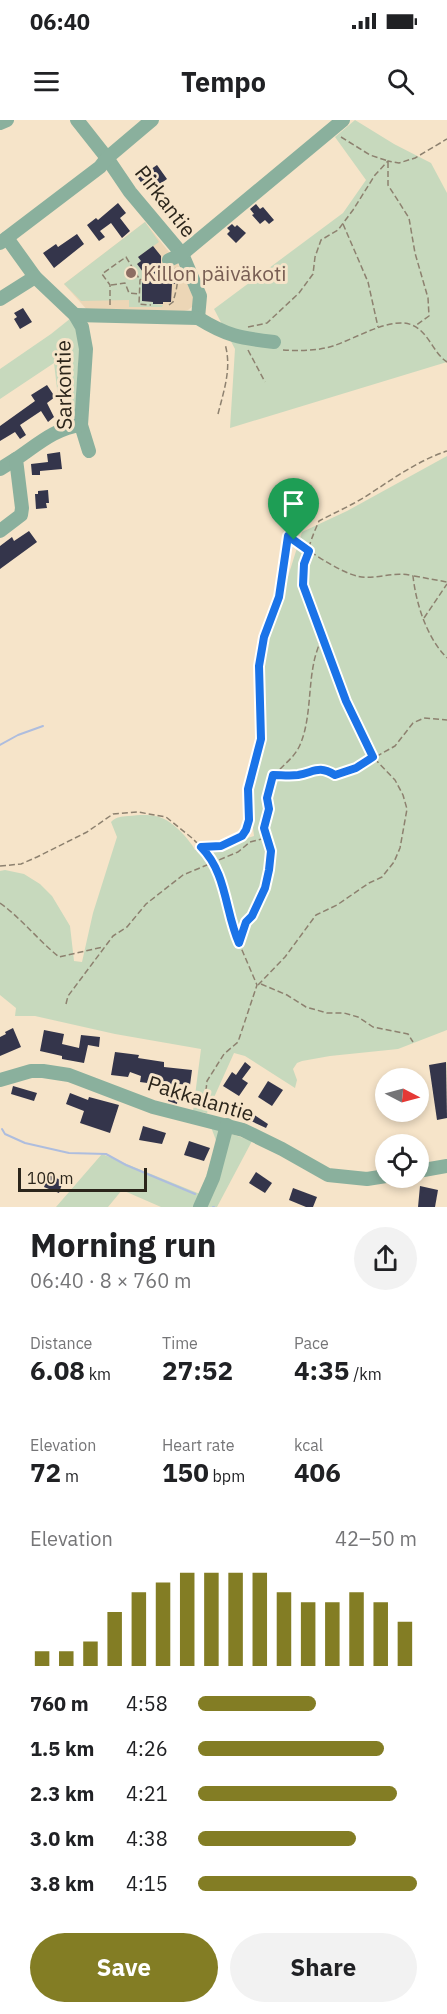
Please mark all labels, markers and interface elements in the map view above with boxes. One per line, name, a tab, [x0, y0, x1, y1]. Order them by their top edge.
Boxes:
text: 06:40	[30, 7, 90, 36]
text: Tempo	[181, 64, 266, 99]
icon: menu	[30, 65, 63, 98]
icon: search	[384, 65, 417, 98]
street label: Pirkantie	[129, 159, 203, 243]
place label: Killon päiväkoti	[143, 259, 287, 287]
marker: Killon päiväkoti	[124, 266, 138, 280]
street label: Sarkontie	[48, 340, 78, 430]
pin	[268, 478, 319, 540]
icon: arrive	[277, 487, 310, 520]
north arrow	[375, 1068, 429, 1122]
map controls	[375, 1068, 429, 1188]
street label: Pakkalantie	[144, 1069, 258, 1127]
button: locate	[375, 1134, 429, 1188]
scale bar	[18, 1165, 147, 1192]
text: 100 m	[27, 1168, 74, 1188]
text: Morning run	[30, 1223, 216, 1266]
button: share	[354, 1227, 417, 1290]
text: 06:40 · 8 × 760 m	[30, 1267, 191, 1294]
text: Distance	[30, 1333, 92, 1353]
text: Time	[162, 1333, 198, 1353]
text: Pace	[294, 1333, 329, 1353]
text: 6.08	[30, 1353, 85, 1387]
text: 27:52	[162, 1353, 233, 1387]
text: 4:35	[294, 1353, 349, 1387]
text: km	[85, 1364, 111, 1384]
text: /km	[349, 1364, 382, 1384]
text: Elevation	[30, 1435, 96, 1455]
text: Heart rate	[162, 1435, 235, 1455]
text: kcal	[294, 1435, 323, 1455]
text: 72	[30, 1455, 61, 1489]
text: 150	[162, 1455, 209, 1489]
text: 406	[294, 1455, 341, 1489]
text: m	[61, 1466, 79, 1486]
text: bpm	[209, 1466, 245, 1486]
text: Elevation	[30, 1525, 113, 1552]
text: 42–50 m	[335, 1525, 417, 1552]
text: 760 m	[30, 1690, 89, 1717]
text: 4:58	[126, 1690, 168, 1717]
text: 1.5 km	[30, 1735, 94, 1762]
text: 4:26	[126, 1735, 168, 1762]
text: 2.3 km	[30, 1780, 94, 1807]
text: 4:21	[126, 1780, 168, 1807]
text: 3.0 km	[30, 1825, 94, 1852]
text: 4:38	[126, 1825, 168, 1852]
text: 3.8 km	[30, 1870, 94, 1897]
text: 4:15	[126, 1870, 168, 1897]
button: Save	[30, 1933, 218, 2002]
button: Share	[230, 1933, 417, 2002]

